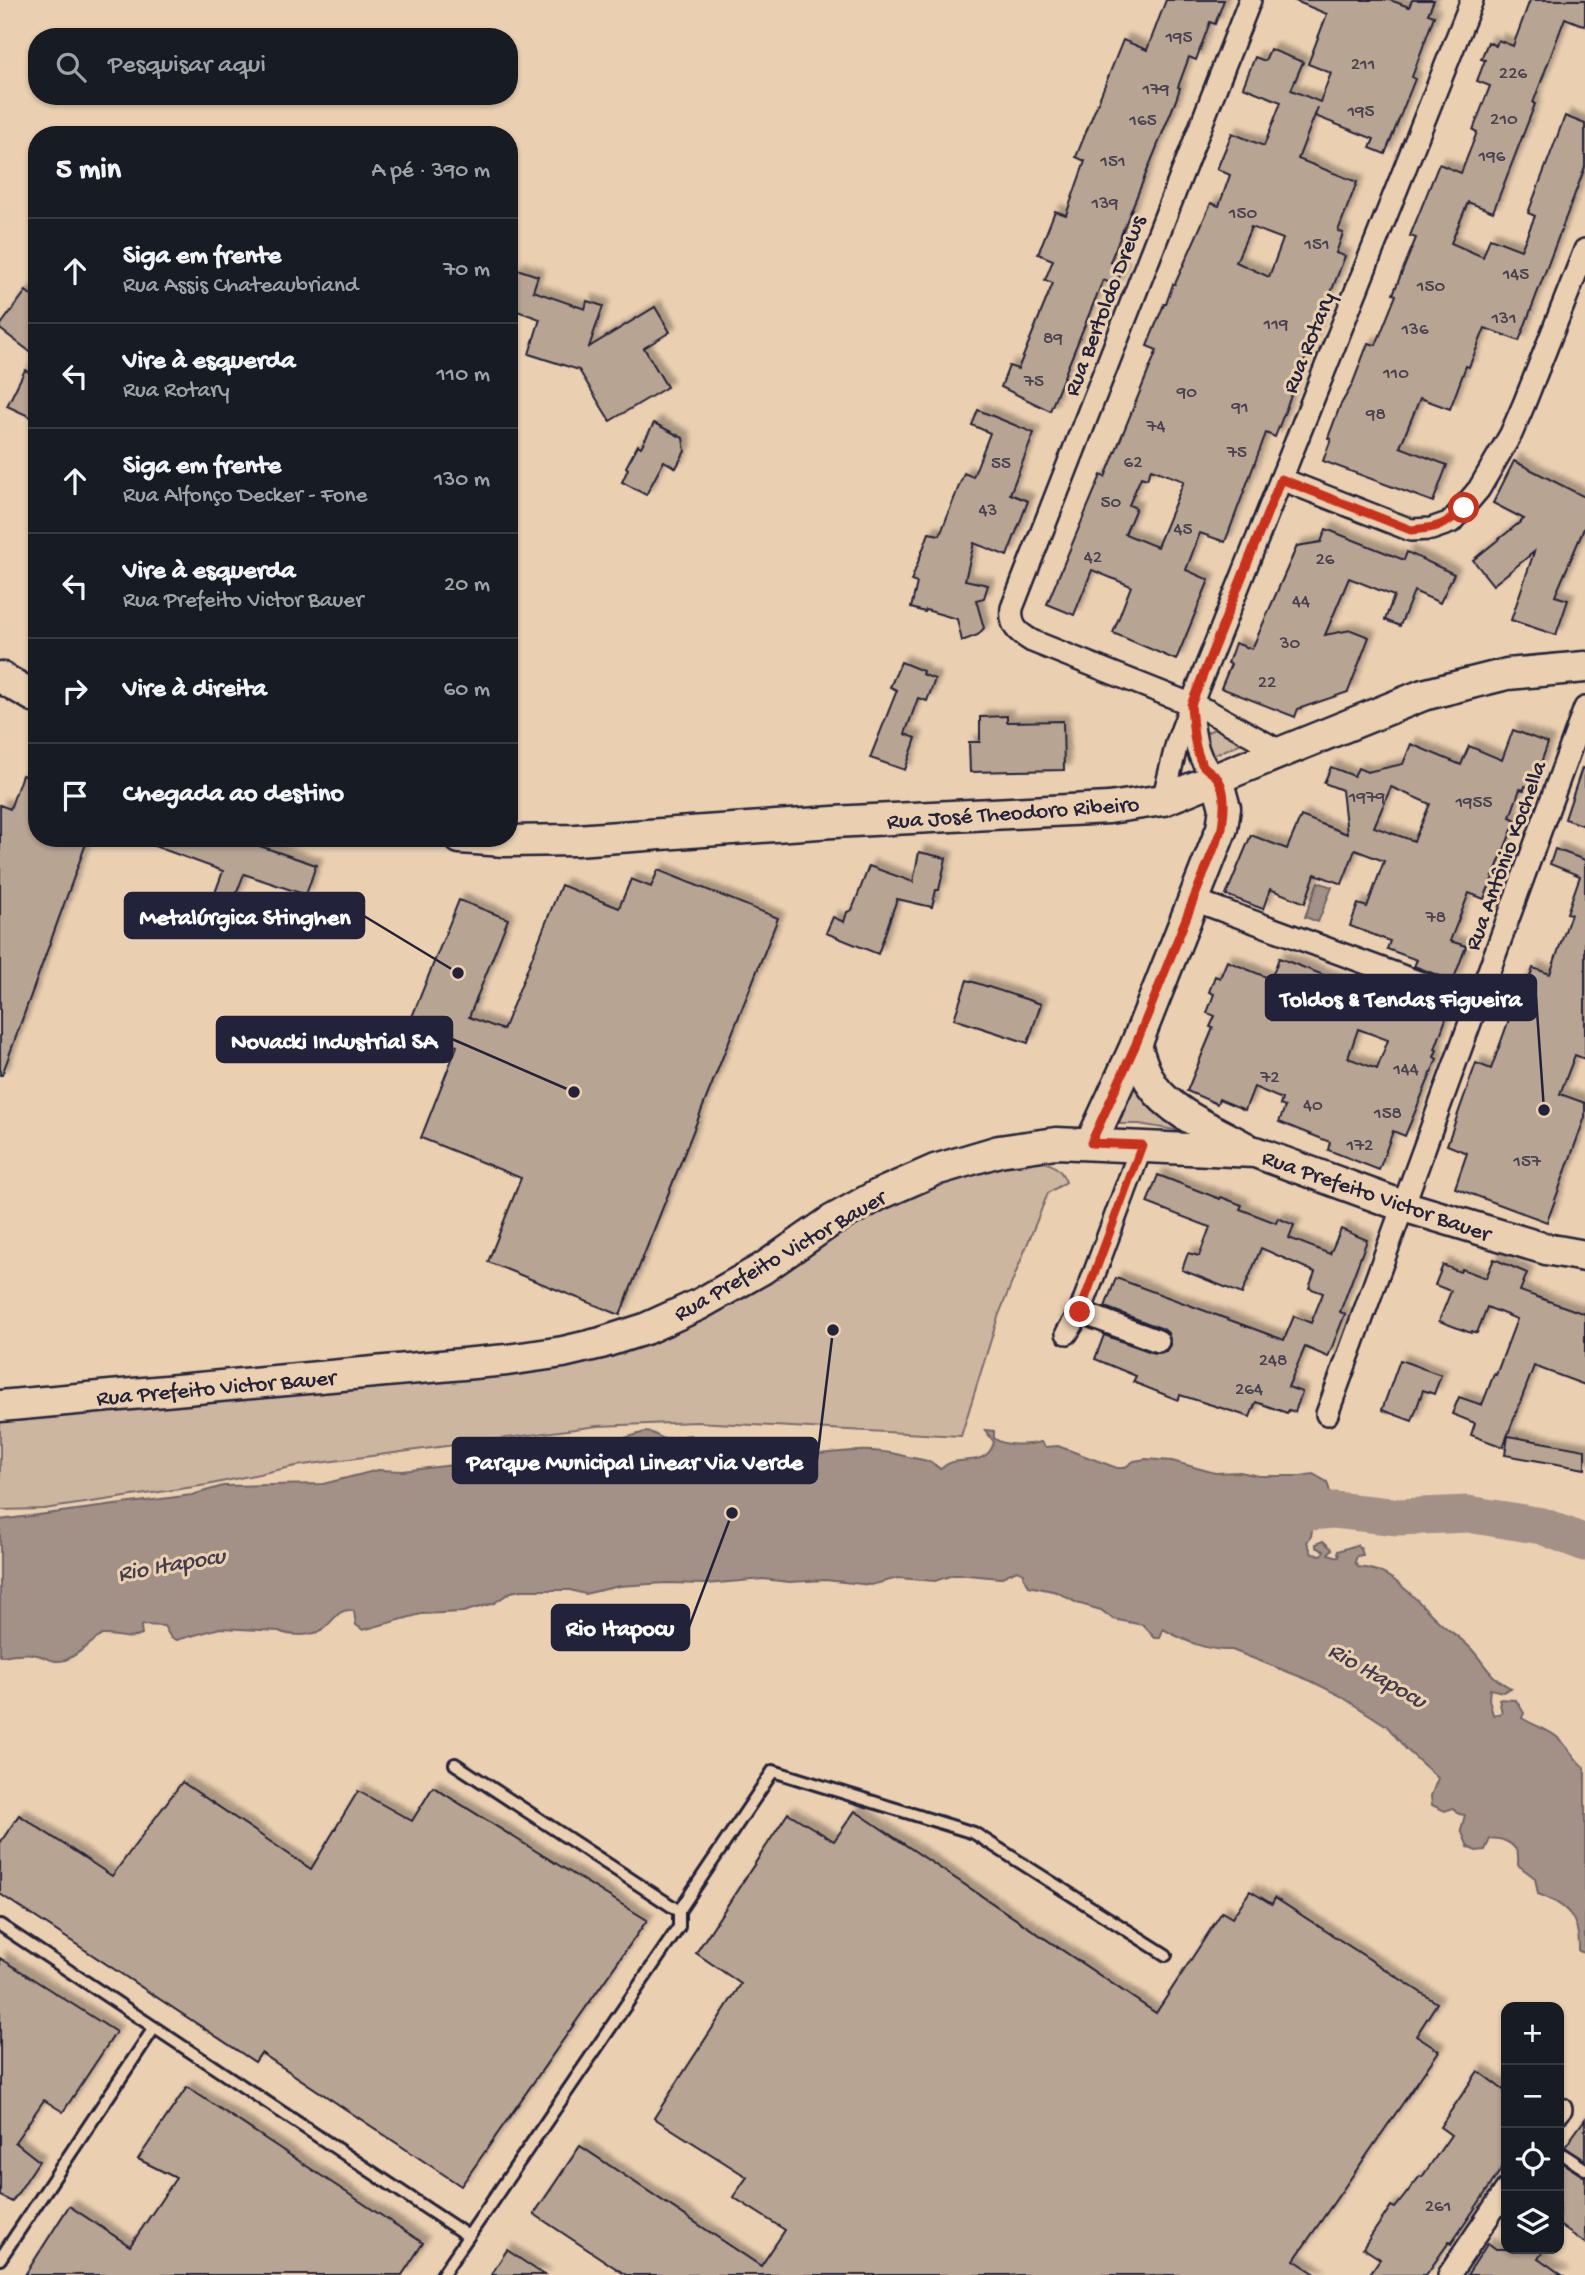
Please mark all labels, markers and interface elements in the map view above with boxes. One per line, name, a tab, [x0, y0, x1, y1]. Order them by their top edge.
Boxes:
house number: 195	[1164, 27, 1193, 50]
search box	[28, 28, 518, 105]
icon: search	[52, 48, 90, 86]
text: Pesquisar aqui	[108, 51, 266, 82]
house number: 211	[1351, 54, 1375, 77]
house number: 226	[1499, 63, 1527, 86]
house number: 179	[1141, 79, 1170, 102]
house number: 195	[1346, 101, 1375, 124]
house number: 210	[1490, 109, 1518, 132]
house number: 165	[1128, 110, 1157, 133]
house number: 196	[1478, 146, 1506, 169]
house number: 151	[1099, 151, 1126, 174]
text: 5 min	[56, 154, 121, 189]
text: A pé · 390 m	[371, 158, 490, 185]
house number: 139	[1090, 193, 1119, 216]
house number: 150	[1228, 203, 1257, 226]
street label: Rua Bertoldo Drews	[1059, 212, 1153, 400]
house number: 151	[1303, 234, 1330, 257]
text: Siga em frente	[123, 242, 281, 273]
icon: ahead	[56, 252, 94, 290]
text: 70 m	[443, 257, 490, 284]
house number: 145	[1502, 264, 1529, 287]
text: Rua Assis Chateaubriand	[123, 273, 358, 300]
house number: 150	[1416, 276, 1445, 299]
street label: Rua Rotary	[1278, 289, 1343, 398]
house number: 131	[1490, 308, 1517, 331]
house number: 119	[1263, 314, 1289, 337]
house number: 136	[1400, 319, 1429, 342]
house number: 89	[1043, 328, 1063, 351]
text: Vire à esquerda	[123, 347, 296, 378]
icon: left	[56, 357, 94, 395]
text: 110 m	[437, 362, 490, 389]
house number: 110	[1382, 363, 1409, 386]
house number: 75	[1023, 371, 1044, 394]
text: Rua Rotary	[123, 378, 230, 405]
house number: 90	[1176, 382, 1197, 405]
house number: 91	[1230, 397, 1249, 420]
house number: 98	[1365, 404, 1386, 427]
house number: 74	[1146, 416, 1165, 439]
house number: 75	[1226, 442, 1247, 465]
text: Siga em frente	[123, 452, 281, 483]
house number: 62	[1124, 452, 1142, 475]
house number: 55	[991, 453, 1011, 476]
icon: ahead	[56, 462, 94, 500]
text: 130 m	[434, 467, 490, 494]
text: Rua Alfonço Decker - Fone	[123, 483, 367, 510]
house number: 50	[1101, 492, 1122, 515]
route start	[1448, 492, 1479, 523]
house number: 43	[979, 500, 998, 523]
house number: 45	[1174, 519, 1192, 542]
house number: 42	[1084, 547, 1102, 570]
house number: 26	[1316, 549, 1335, 572]
text: Vire à esquerda	[123, 557, 296, 588]
icon: left	[56, 567, 94, 605]
text: 20 m	[444, 572, 490, 599]
text: Rua Prefeito Victor Bauer	[123, 588, 363, 615]
house number: 44	[1292, 591, 1310, 614]
house number: 30	[1279, 633, 1301, 656]
icon: right	[56, 672, 94, 710]
house number: 22	[1258, 672, 1276, 695]
text: Vire à direita	[123, 675, 267, 706]
text: 60 m	[444, 677, 490, 704]
street label: Rua Antônio Kochella	[1460, 757, 1555, 955]
icon: arrive	[56, 777, 94, 815]
text: Chegada ao destino	[123, 780, 344, 811]
house number: 1979	[1348, 787, 1386, 810]
street label: Rua José Theodoro Ribeiro	[886, 792, 1140, 837]
house number: 1955	[1454, 792, 1493, 815]
callout: Metalúrgica Stinghen	[125, 893, 364, 938]
text: Metalúrgica Stinghen	[139, 905, 351, 934]
house number: 78	[1425, 907, 1446, 930]
callout: Toldos & Tendas Figueira	[1266, 975, 1536, 1020]
text: Toldos & Tendas Figueira	[1278, 987, 1523, 1016]
callout: Novacki Industrial SA	[217, 1017, 452, 1062]
text: Novacki Industrial SA	[231, 1029, 439, 1058]
house number: 144	[1392, 1059, 1419, 1082]
house number: 72	[1259, 1067, 1280, 1090]
house number: 40	[1303, 1095, 1323, 1118]
house number: 158	[1373, 1103, 1402, 1126]
house number: 172	[1346, 1135, 1373, 1158]
street label: Rua Prefeito Victor Bauer	[1258, 1145, 1496, 1250]
house number: 157	[1512, 1151, 1542, 1174]
street label: Rua Prefeito Victor Bauer	[670, 1184, 893, 1329]
route end	[1064, 1296, 1095, 1327]
house number: 248	[1259, 1350, 1287, 1373]
street label: Rua Prefeito Victor Bauer	[95, 1365, 339, 1413]
house number: 264	[1235, 1379, 1263, 1402]
callout: Parque Municipal Linear Via Verde	[453, 1438, 817, 1483]
text: Parque Municipal Linear Via Verde	[465, 1450, 805, 1479]
water label: Rio Itapocu	[116, 1542, 229, 1590]
callout: Rio Itapocu	[552, 1605, 689, 1650]
text: Rio Itapocu	[565, 1616, 675, 1645]
water label: Rio Itapocu	[1322, 1637, 1432, 1718]
map controls	[1501, 2002, 1564, 2254]
button: +	[1501, 2002, 1564, 2065]
button: −	[1501, 2065, 1564, 2128]
button: locate	[1501, 2128, 1564, 2191]
button: layers	[1501, 2191, 1564, 2254]
house number: 261	[1425, 2196, 1451, 2219]

